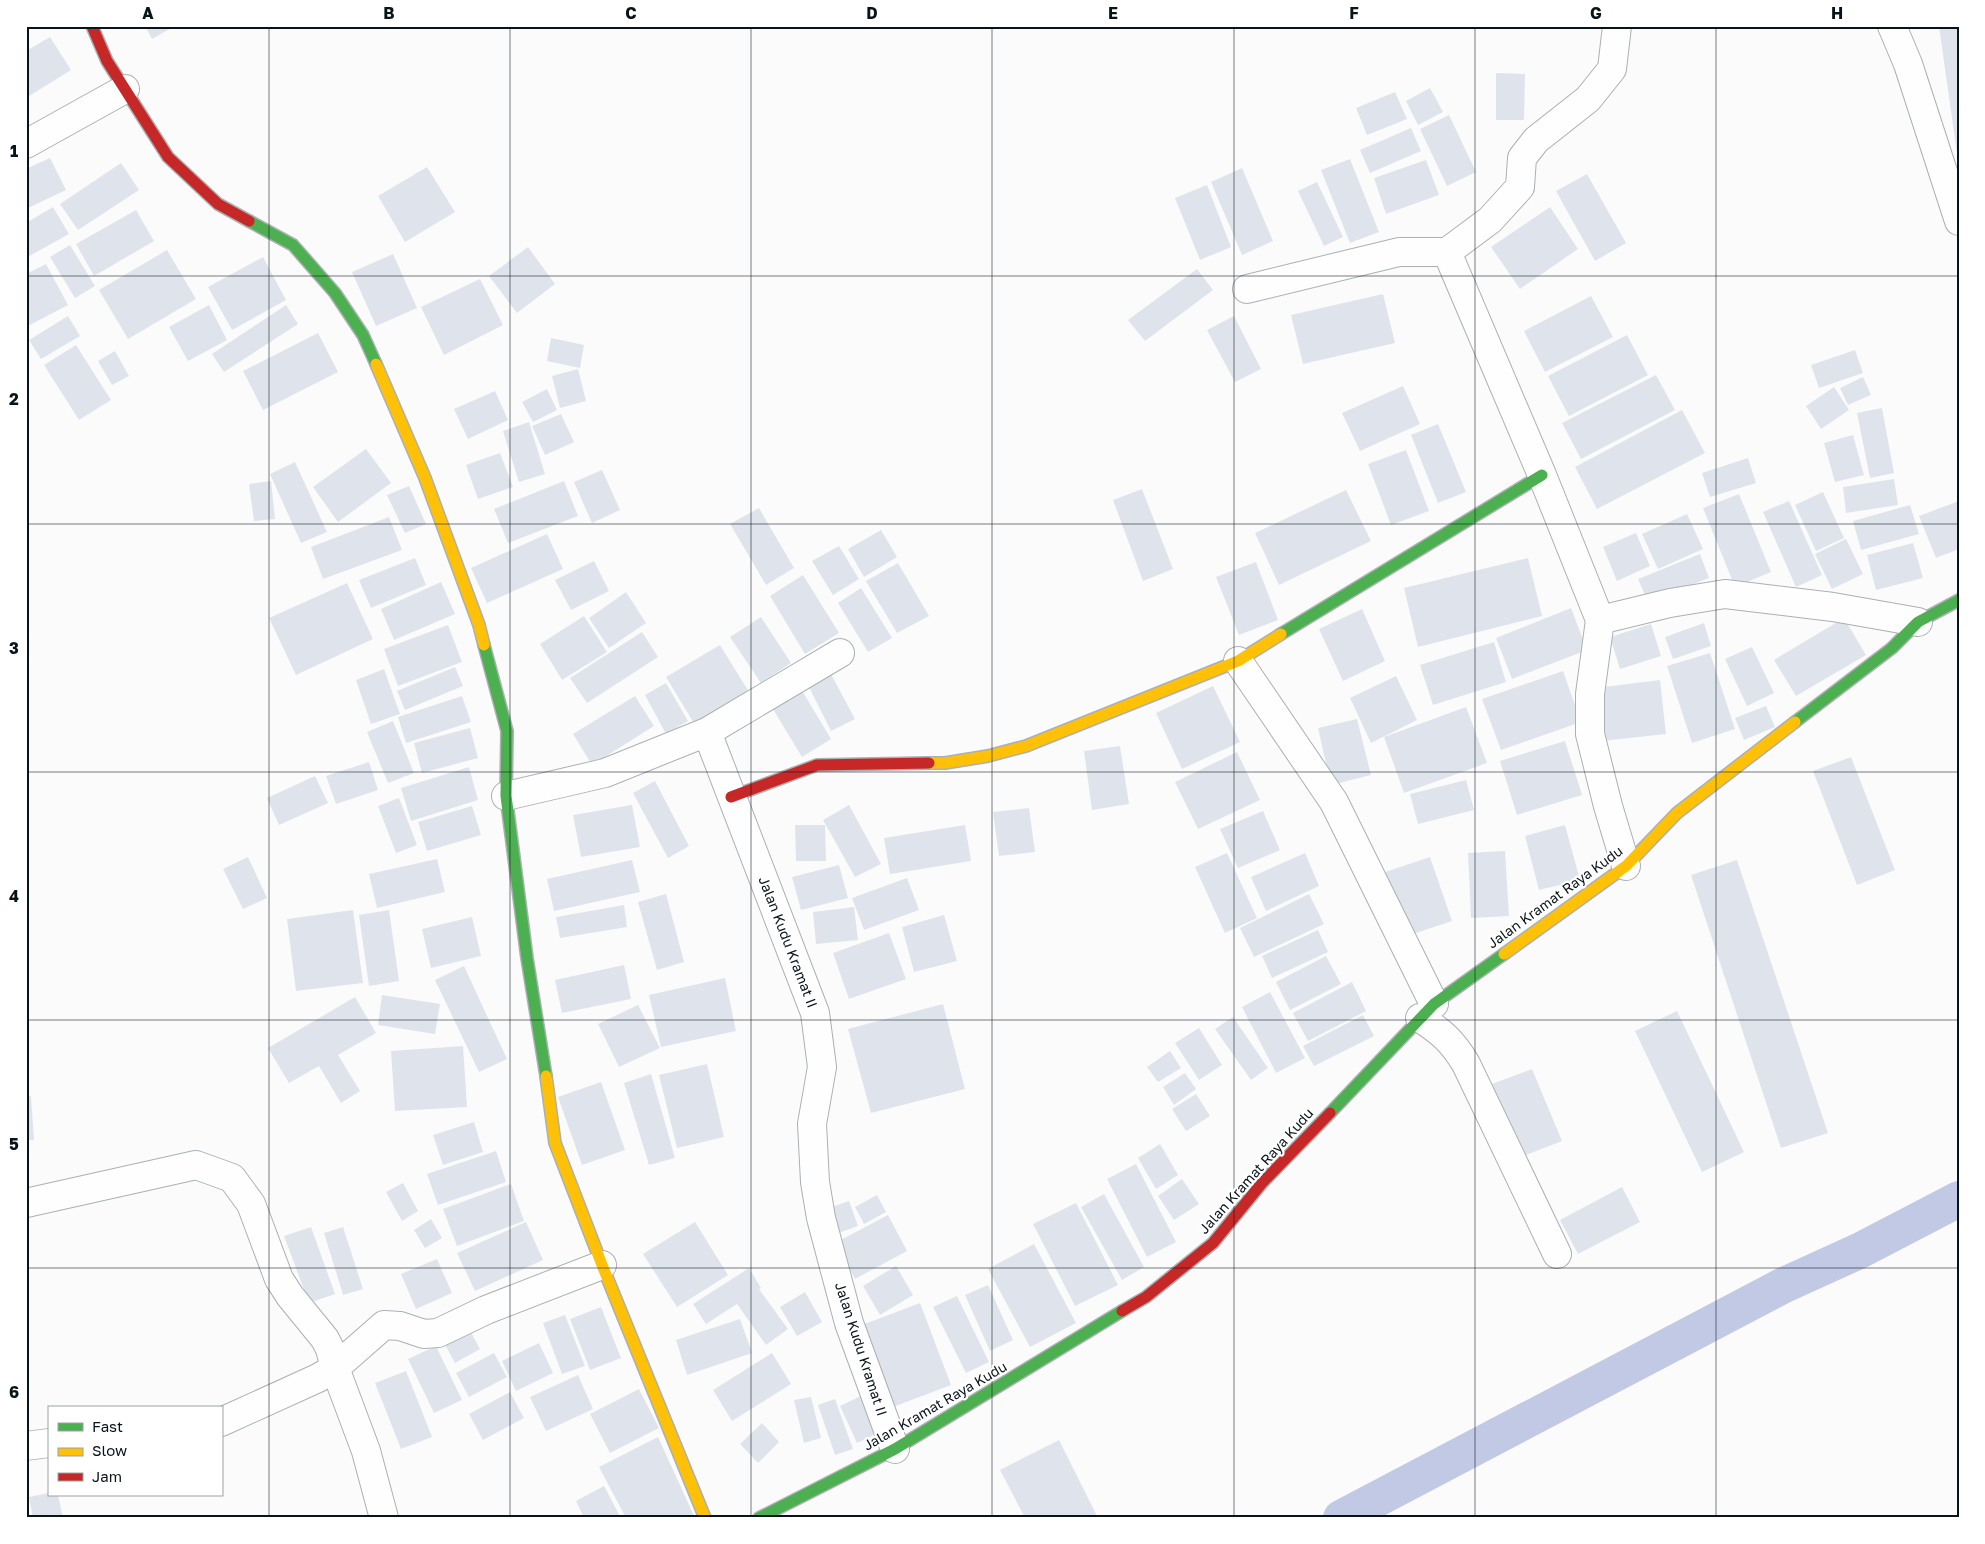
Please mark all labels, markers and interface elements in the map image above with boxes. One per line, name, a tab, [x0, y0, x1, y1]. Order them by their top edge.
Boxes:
text: A	[142, 3, 154, 23]
text: B	[383, 3, 395, 23]
text: C	[625, 3, 637, 23]
text: D	[866, 3, 878, 23]
text: E	[1108, 3, 1118, 23]
text: F	[1349, 3, 1359, 23]
text: G	[1590, 3, 1602, 23]
text: H	[1831, 3, 1843, 23]
text: 1	[10, 141, 18, 161]
text: 2	[9, 389, 19, 409]
text: 3	[9, 638, 19, 658]
street label: Jalan Kramat Raya Kudu	[1484, 842, 1626, 951]
street label: Jalan Kudu Kramat II	[756, 874, 821, 1010]
text: 4	[9, 886, 19, 906]
street label: Jalan Kramat Raya Kudu	[1195, 1104, 1317, 1237]
text: 5	[9, 1134, 19, 1154]
street label: Jalan Kudu Kramat II	[832, 1280, 891, 1418]
street label: Jalan Kramat Raya Kudu	[860, 1357, 1010, 1454]
text: 6	[9, 1382, 19, 1402]
legend	[48, 1406, 222, 1496]
text: Fast	[92, 1417, 123, 1435]
text: Slow	[92, 1441, 127, 1459]
text: Jam	[92, 1467, 122, 1485]

